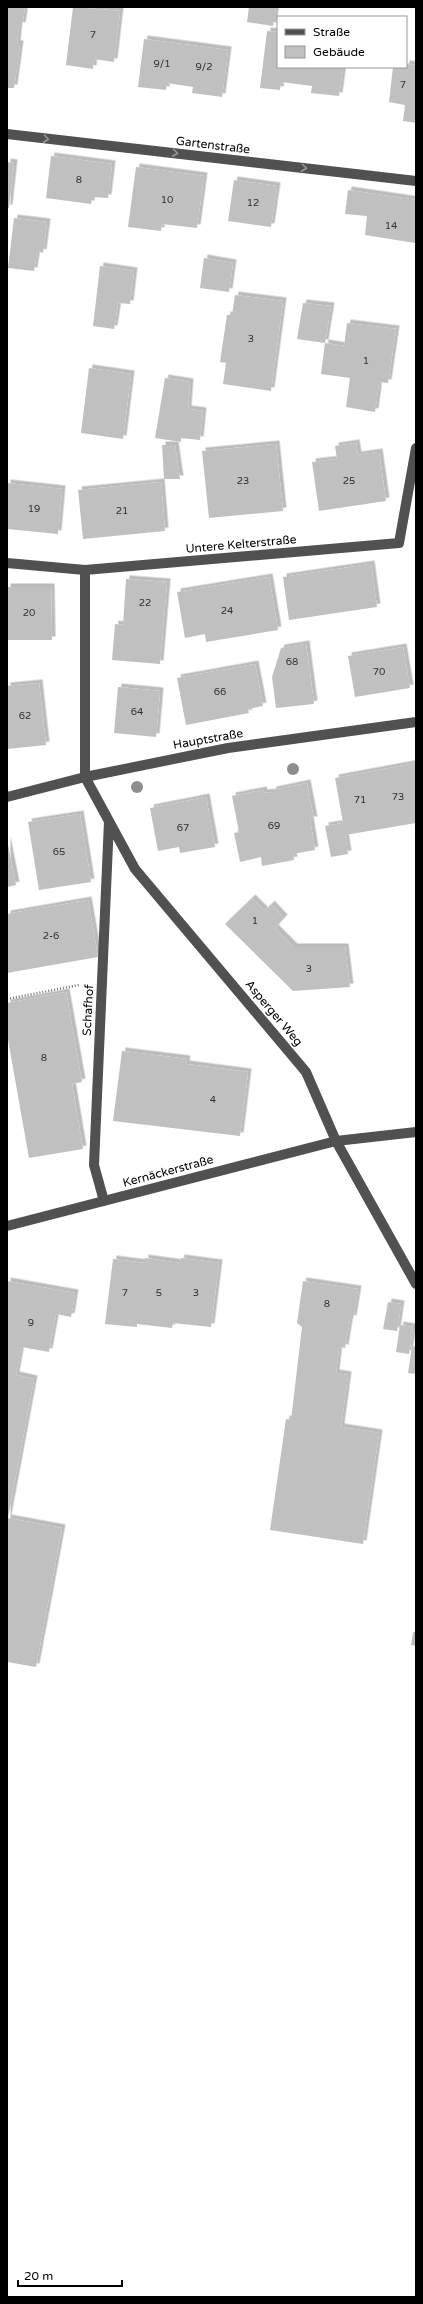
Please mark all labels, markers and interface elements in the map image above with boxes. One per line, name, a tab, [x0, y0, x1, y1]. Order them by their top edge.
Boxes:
legend	[277, 16, 407, 68]
text: Straße	[313, 25, 350, 39]
house number: 7	[90, 29, 96, 41]
text: Gebäude	[313, 45, 365, 59]
house number: 9/1	[154, 58, 171, 70]
house number: 9/2	[196, 61, 213, 73]
house number: 7	[400, 79, 406, 91]
street label: Gartenstraße	[175, 133, 251, 157]
one-way arrow	[43, 134, 49, 143]
one-way arrow	[172, 149, 178, 158]
one-way arrow	[301, 163, 307, 172]
house number: 8	[76, 174, 82, 186]
house number: 10	[161, 194, 173, 206]
house number: 12	[247, 197, 259, 209]
house number: 14	[385, 220, 397, 232]
house number: 3	[248, 333, 254, 345]
house number: 1	[363, 355, 369, 367]
house number: 23	[237, 475, 249, 487]
house number: 25	[343, 475, 355, 487]
house number: 19	[28, 503, 40, 515]
house number: 21	[116, 505, 128, 517]
street label: Untere Kelterstraße	[185, 532, 297, 556]
house number: 22	[139, 597, 151, 609]
house number: 24	[221, 605, 233, 617]
house number: 20	[23, 607, 35, 619]
house number: 68	[286, 656, 298, 668]
house number: 70	[373, 666, 385, 678]
house number: 66	[214, 686, 226, 698]
house number: 64	[131, 706, 143, 718]
house number: 62	[19, 710, 31, 722]
street label: Hauptstraße	[172, 726, 244, 752]
house number: 73	[392, 791, 404, 803]
house number: 71	[354, 794, 366, 806]
house number: 69	[268, 820, 280, 832]
house number: 67	[177, 822, 189, 834]
house number: 65	[53, 846, 65, 858]
house number: 1	[252, 915, 258, 927]
house number: 2-6	[43, 930, 59, 942]
house number: 3	[306, 963, 312, 975]
street label: Asperger Weg	[242, 977, 306, 1049]
street label: Schafhof	[80, 984, 96, 1036]
house number: 8	[41, 1052, 47, 1064]
house number: 4	[210, 1094, 216, 1106]
street label: Kernäckerstraße	[121, 1152, 215, 1190]
house number: 7	[122, 1287, 128, 1299]
house number: 5	[156, 1287, 162, 1299]
house number: 3	[193, 1287, 199, 1299]
house number: 8	[324, 1298, 330, 1310]
house number: 9	[28, 1317, 34, 1329]
scale bar	[18, 2262, 122, 2288]
text: 20 m	[24, 2269, 53, 2283]

